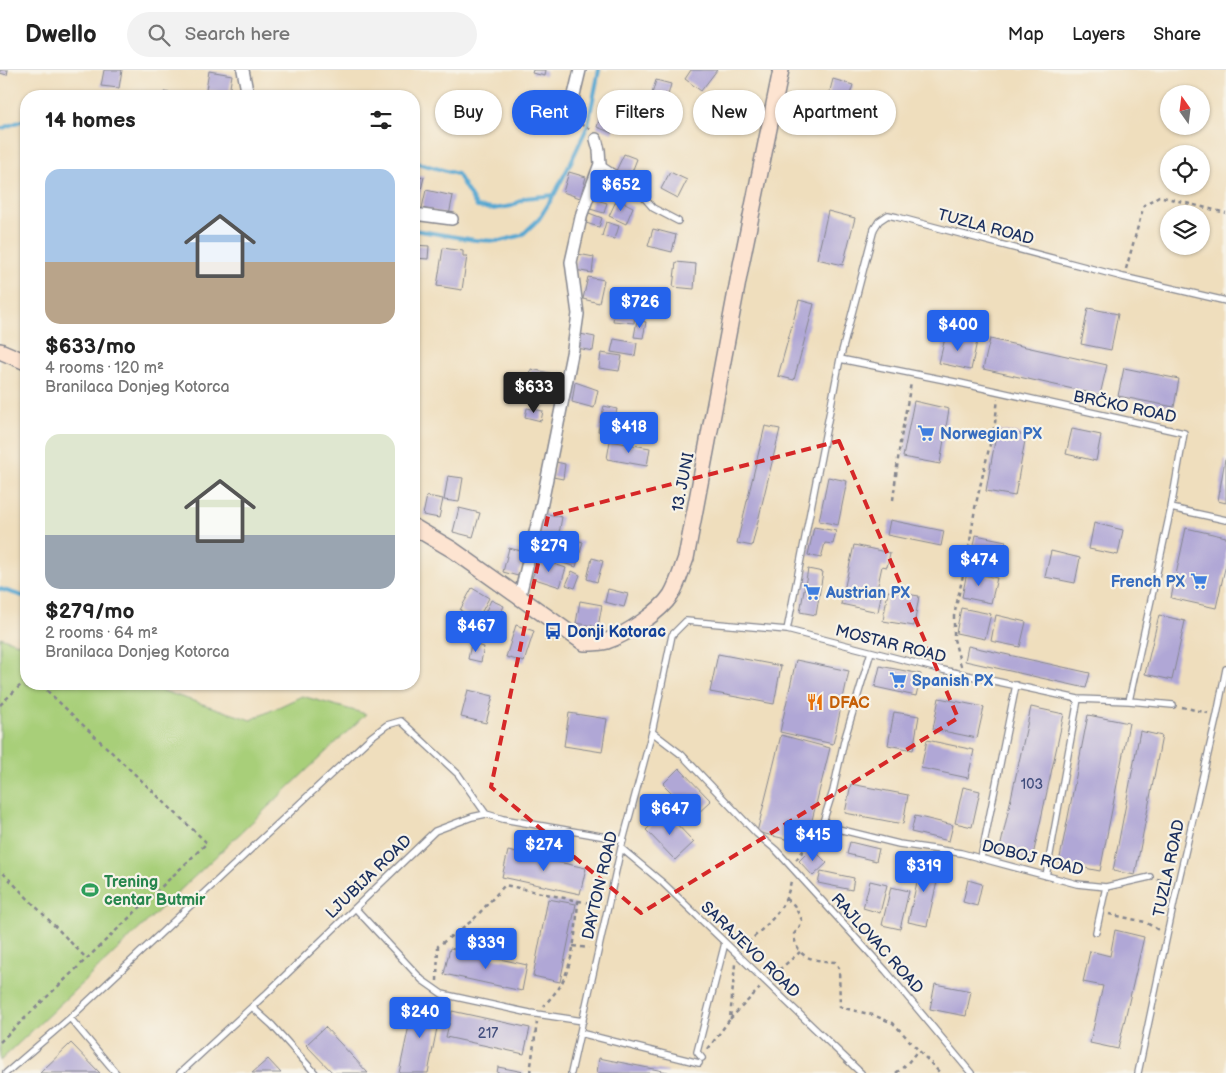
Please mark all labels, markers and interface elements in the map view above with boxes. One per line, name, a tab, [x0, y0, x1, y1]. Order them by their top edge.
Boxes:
search box	[127, 12, 477, 57]
text: Dwello	[25, 20, 97, 49]
icon: search	[145, 21, 173, 49]
text: Search here	[185, 23, 290, 46]
text: Map	[1008, 24, 1044, 45]
text: Layers	[1072, 24, 1125, 45]
text: Share	[1153, 24, 1201, 45]
north arrow	[1160, 85, 1210, 135]
map controls	[1160, 85, 1210, 255]
chip: Buy	[435, 90, 502, 135]
chip: Rent	[512, 90, 587, 135]
chip: Filters	[597, 90, 683, 135]
chip: New	[693, 90, 765, 135]
chip: Apartment	[775, 90, 896, 135]
icon: filters	[367, 106, 395, 134]
text: 14 homes	[45, 108, 136, 133]
button: locate	[1160, 145, 1210, 195]
pin: $652	[591, 170, 651, 212]
text: $652	[601, 176, 641, 195]
icon: home	[175, 201, 265, 291]
street label: TUZLA ROAD	[935, 205, 1036, 249]
button: layers	[1160, 205, 1210, 255]
pin: $726	[610, 286, 670, 329]
text: $726	[621, 293, 659, 312]
pin: $400	[928, 310, 988, 352]
text: $400	[938, 316, 978, 335]
text: $633/mo	[45, 334, 136, 359]
text: 4 rooms · 120 m²	[45, 359, 164, 378]
pin: $633	[504, 372, 564, 414]
text: Branilaca Donjeg Kotorca	[45, 378, 230, 397]
text: $633	[515, 378, 553, 397]
street label: BRČKO ROAD	[1071, 385, 1178, 428]
pin: $418	[599, 412, 659, 454]
text: $418	[611, 418, 647, 437]
supermarket icon: Norwegian PX	[916, 423, 936, 443]
place label: Norwegian PX	[940, 425, 1042, 444]
street label: 13. JUNI	[668, 451, 699, 514]
icon: home	[175, 466, 265, 556]
pin: $279	[519, 530, 579, 573]
text: $279	[530, 537, 568, 556]
pin: $474	[949, 544, 1009, 587]
text: $474	[960, 551, 998, 570]
supermarket icon: French PX	[1189, 571, 1209, 591]
place label: French PX	[1111, 573, 1185, 592]
supermarket icon: Austrian PX	[802, 582, 822, 602]
place label: Austrian PX	[825, 584, 911, 603]
text: $279/mo	[45, 599, 134, 624]
pin: $467	[446, 610, 506, 653]
text: $467	[457, 617, 495, 636]
bus stop icon: Donji Kotorac	[543, 621, 563, 641]
street label: MOSTAR ROAD	[833, 622, 948, 667]
place label: Donji Kotorac	[567, 623, 666, 642]
text: 2 rooms · 64 m²	[45, 624, 158, 643]
text: Branilaca Donjeg Kotorca	[45, 643, 230, 662]
supermarket icon: Spanish PX	[888, 670, 908, 690]
place label: Spanish PX	[912, 672, 994, 691]
restaurant icon: DFAC	[805, 692, 825, 712]
place label: DFAC	[829, 694, 870, 713]
house number: 103	[1021, 776, 1043, 793]
pin: $647	[640, 794, 700, 836]
text: $647	[651, 800, 689, 819]
street label: TUZLA ROAD	[1150, 818, 1189, 919]
pin: $415	[783, 820, 843, 862]
text: $415	[795, 826, 831, 845]
street label: DAYTON ROAD	[579, 829, 622, 941]
pin: $274	[514, 830, 574, 872]
street label: LJUBIJA ROAD	[322, 831, 416, 923]
text: $274	[525, 836, 563, 855]
street label: DOBOJ ROAD	[980, 837, 1086, 880]
pin: $319	[894, 850, 954, 893]
text: $319	[906, 857, 942, 876]
place label: Trening centar Butmir	[104, 873, 206, 910]
sports icon: Trening centar Butmir	[80, 880, 100, 900]
street label: RAJLOVAC ROAD	[827, 890, 927, 998]
street label: SARAJEVO ROAD	[697, 898, 803, 1002]
pin: $339	[456, 928, 516, 970]
text: $339	[467, 934, 505, 953]
pin: $240	[390, 996, 450, 1039]
text: $240	[401, 1003, 439, 1022]
house number: 217	[478, 1025, 498, 1042]

